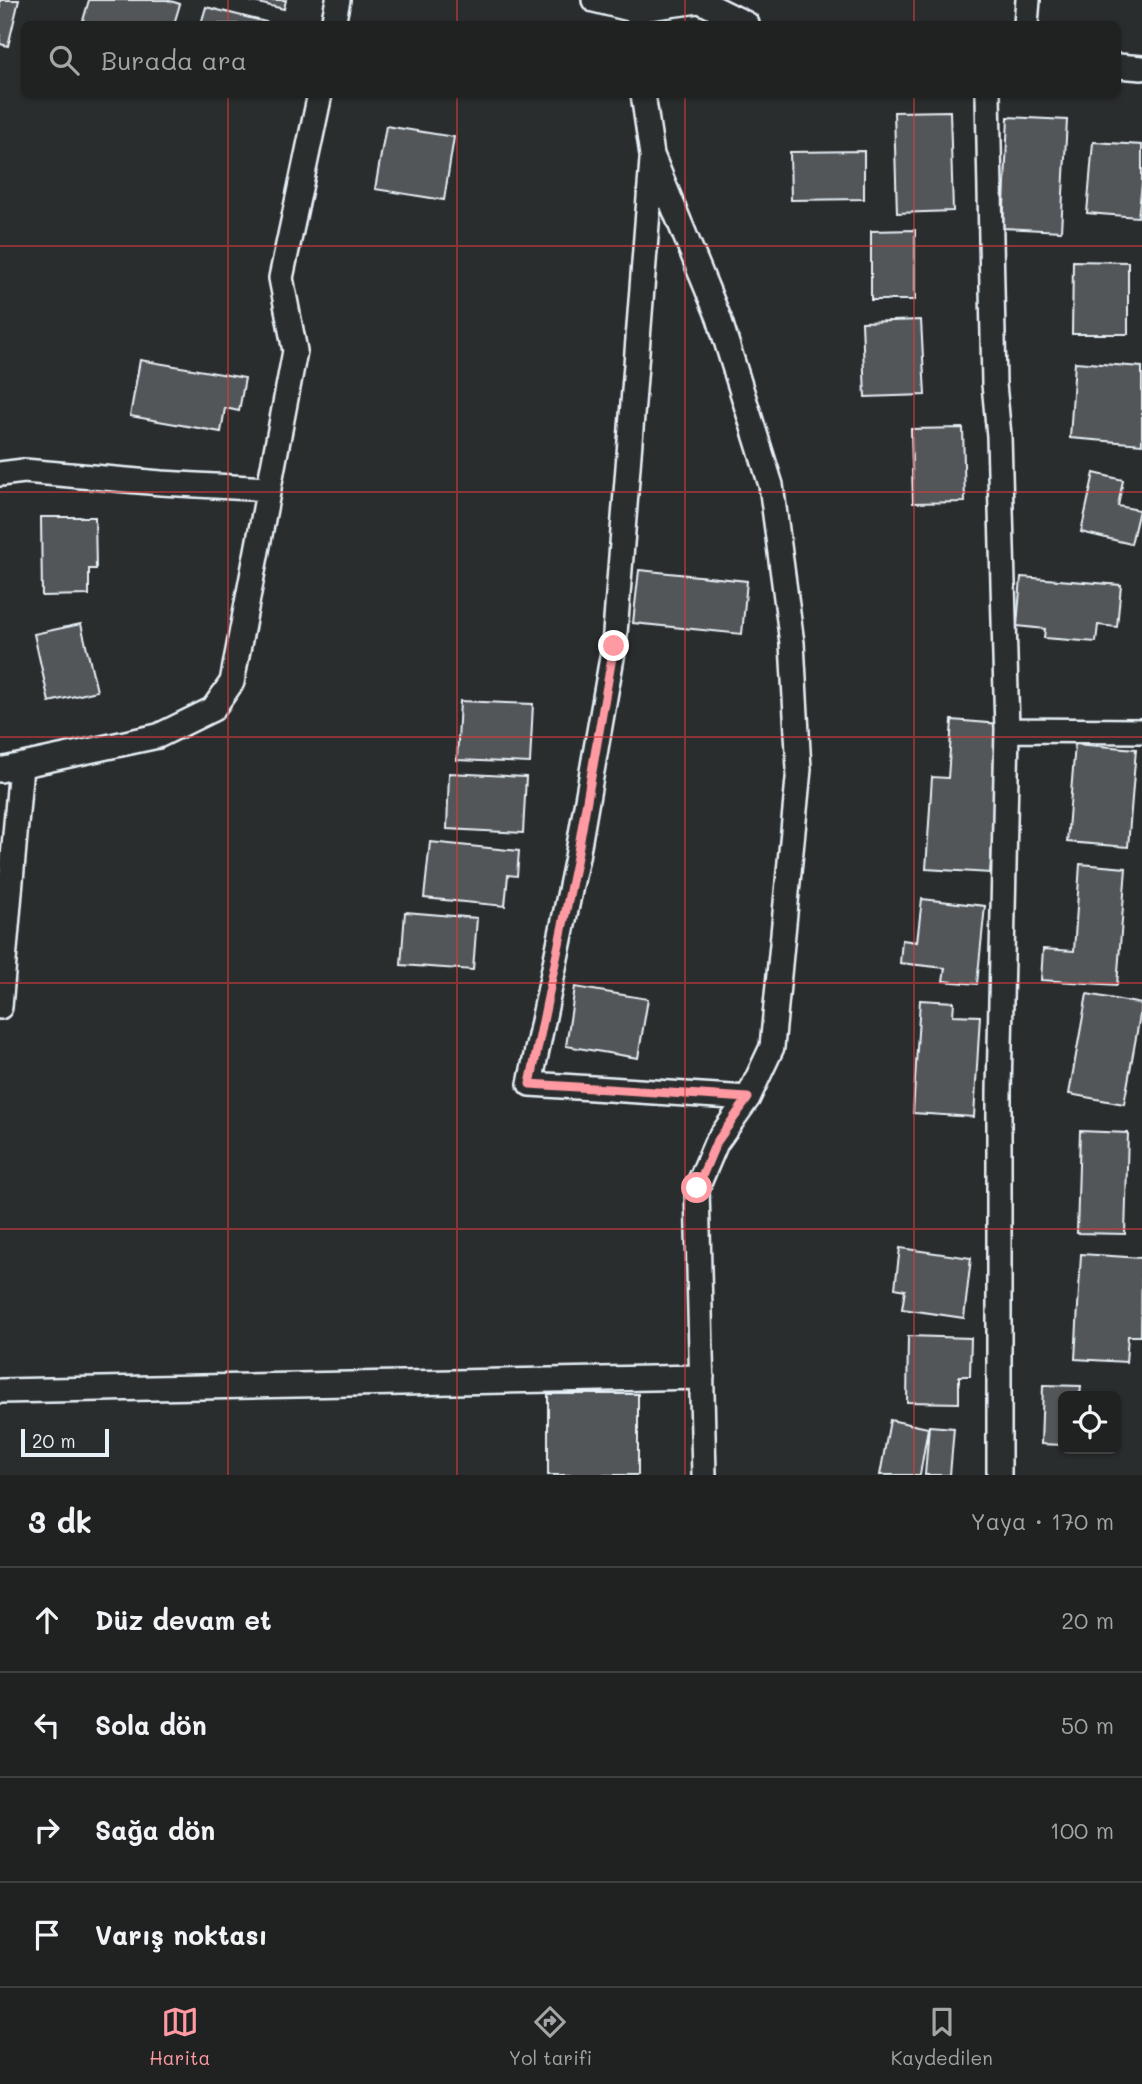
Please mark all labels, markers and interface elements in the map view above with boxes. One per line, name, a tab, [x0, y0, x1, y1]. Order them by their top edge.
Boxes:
search box	[21, 21, 1121, 98]
icon: search	[45, 41, 83, 79]
text: Burada ara	[101, 43, 247, 77]
route end	[598, 630, 629, 661]
route start	[681, 1172, 712, 1203]
map controls	[1058, 1391, 1121, 1454]
button: locate	[1058, 1391, 1121, 1454]
scale bar	[21, 1426, 108, 1458]
text: 20 m	[32, 1428, 76, 1453]
text: 3 dk	[28, 1501, 92, 1541]
text: Yaya · 170 m	[971, 1506, 1114, 1536]
icon: ahead	[28, 1601, 66, 1639]
text: Düz devam et	[95, 1603, 272, 1637]
text: 20 m	[1061, 1605, 1114, 1635]
icon: left	[28, 1706, 66, 1744]
text: Sola dön	[95, 1708, 207, 1742]
text: 50 m	[1061, 1710, 1114, 1740]
icon: right	[28, 1811, 66, 1849]
text: Sağa dön	[95, 1813, 215, 1847]
text: 100 m	[1050, 1815, 1114, 1845]
icon: arrive	[28, 1916, 66, 1954]
text: Varış noktası	[95, 1918, 268, 1952]
tab: Harita	[149, 2003, 210, 2070]
tab: Yol tarifi	[509, 2003, 592, 2070]
tab: Kaydedilen	[891, 2003, 993, 2070]

